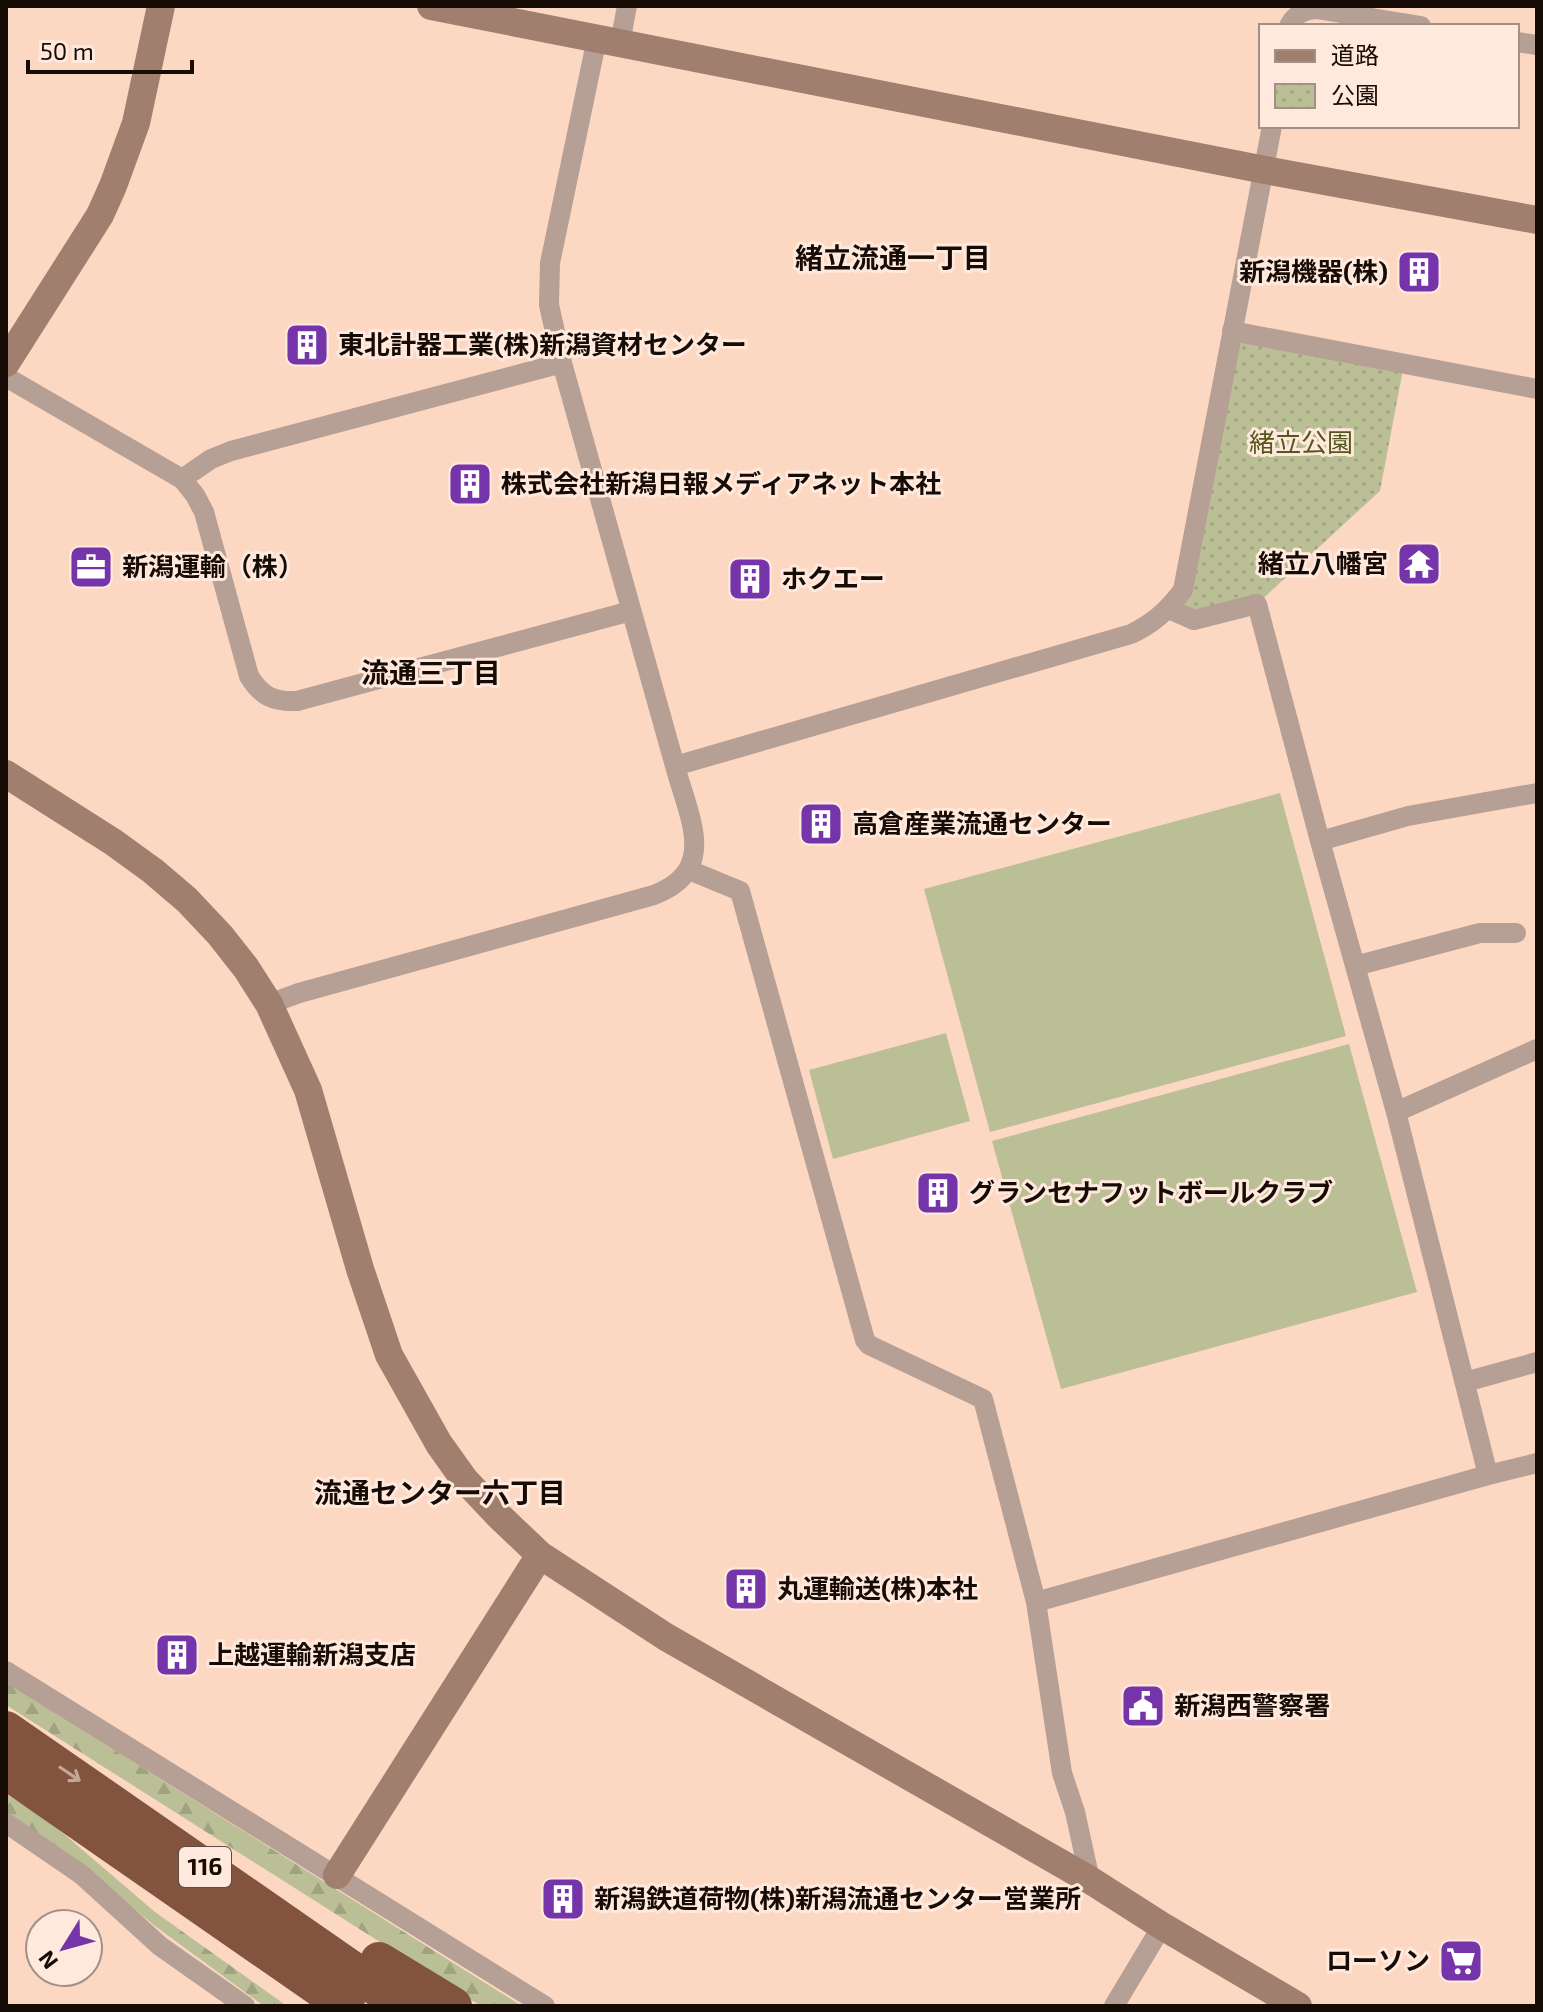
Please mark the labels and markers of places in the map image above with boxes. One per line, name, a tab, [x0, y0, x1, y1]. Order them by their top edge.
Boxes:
building icon: 新潟機器(株)	[1395, 248, 1443, 296]
place label: 新潟機器(株)	[1239, 255, 1388, 286]
building icon: 東北計器工業(株)新潟資材センター	[283, 321, 331, 369]
place label: 東北計器工業(株)新潟資材センター	[338, 328, 747, 359]
building icon: 株式会社新潟日報メディアネット本社	[446, 460, 494, 508]
place label: 株式会社新潟日報メディアネット本社	[501, 467, 941, 498]
temple icon: 緒立八幡宮	[1395, 540, 1443, 588]
office icon: 新潟運輸（株）	[67, 543, 115, 591]
place label: 緒立八幡宮	[1258, 547, 1388, 578]
place label: 新潟運輸（株）	[122, 550, 304, 581]
building icon: ホクエー	[726, 555, 774, 603]
place label: ホクエー	[781, 562, 885, 593]
building icon: 高倉産業流通センター	[797, 800, 845, 848]
place label: 高倉産業流通センター	[852, 807, 1112, 838]
building icon: グランセナフットボールクラブ	[914, 1169, 962, 1217]
place label: グランセナフットボールクラブ	[969, 1176, 1333, 1207]
building icon: 丸運輸送(株)本社	[722, 1565, 770, 1613]
place label: 丸運輸送(株)本社	[777, 1572, 978, 1603]
building icon: 上越運輸新潟支店	[153, 1631, 201, 1679]
place label: 上越運輸新潟支店	[208, 1638, 416, 1669]
public building icon: 新潟西警察署	[1119, 1682, 1167, 1730]
place label: 新潟西警察署	[1174, 1689, 1330, 1720]
building icon: 新潟鉄道荷物(株)新潟流通センター営業所	[539, 1875, 587, 1923]
place label: 新潟鉄道荷物(株)新潟流通センター営業所	[594, 1882, 1081, 1913]
supermarket icon: ローソン	[1437, 1937, 1485, 1985]
place label: ローソン	[1326, 1944, 1430, 1975]

